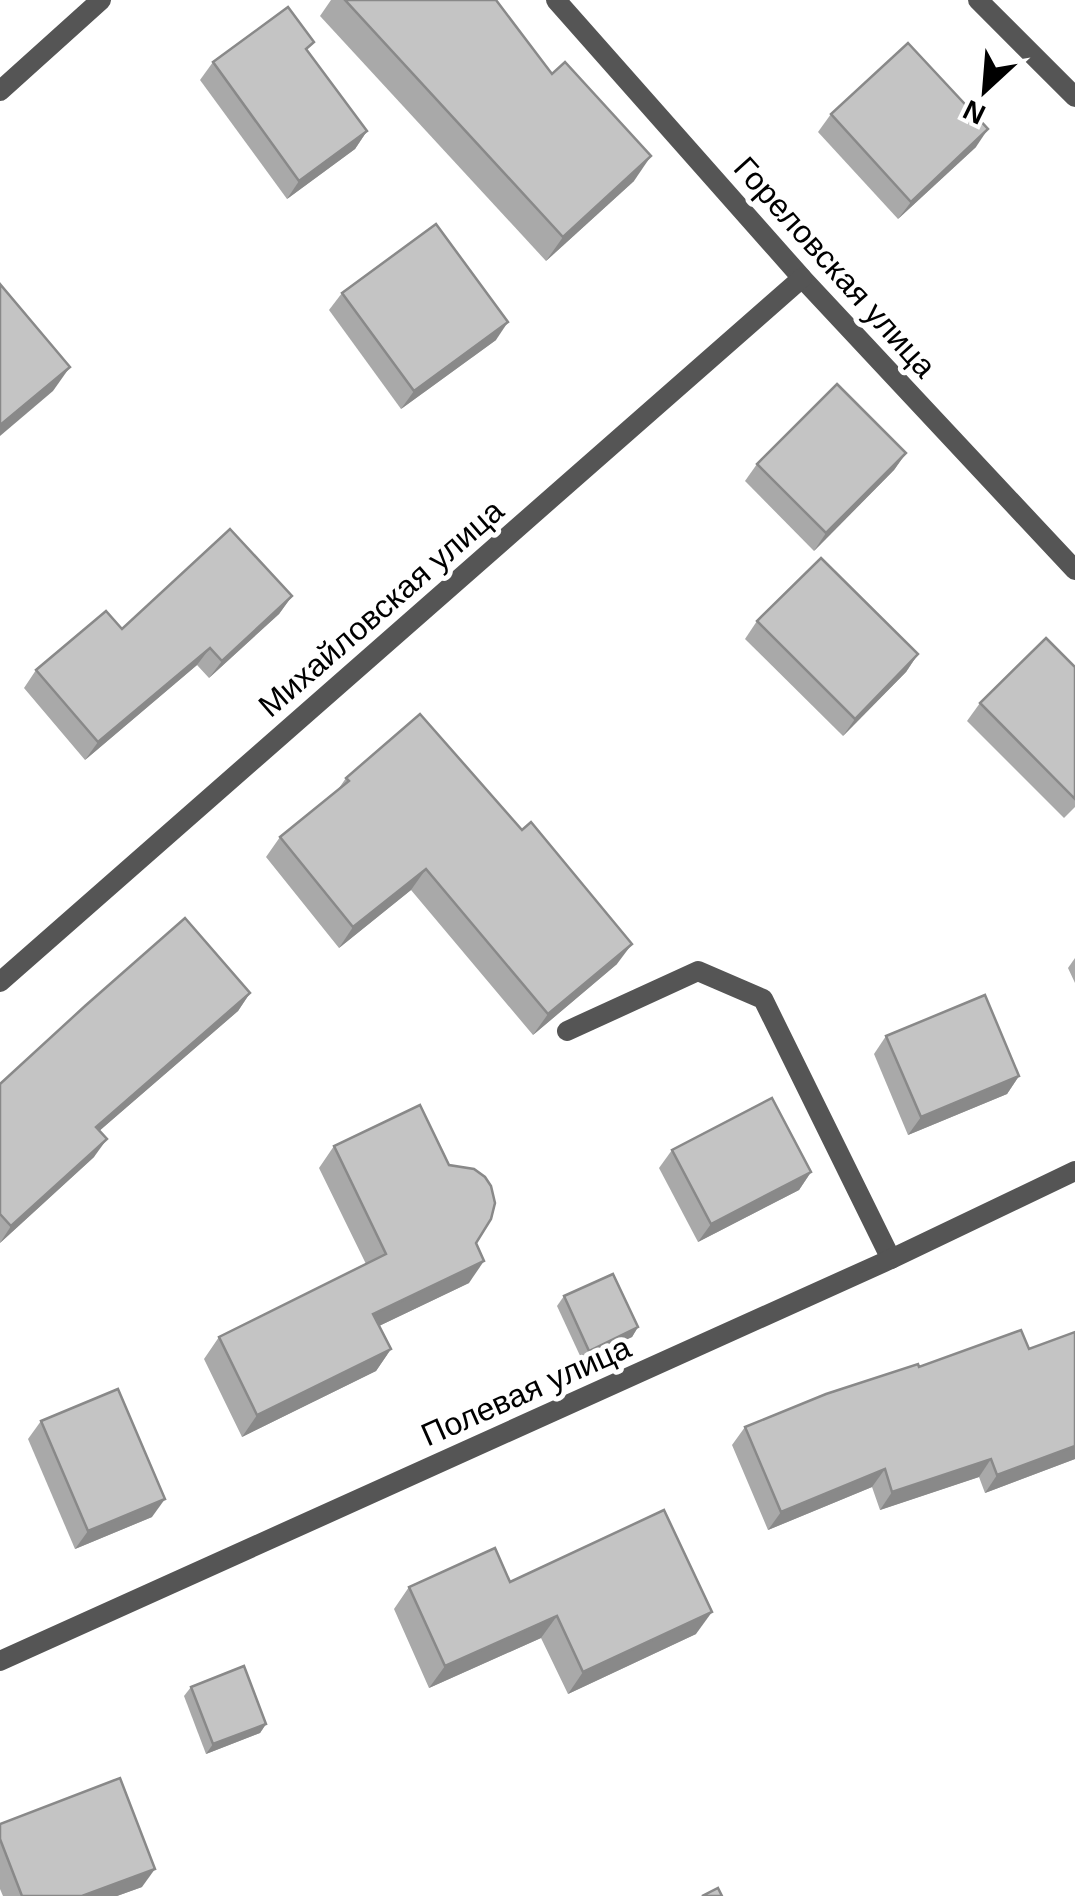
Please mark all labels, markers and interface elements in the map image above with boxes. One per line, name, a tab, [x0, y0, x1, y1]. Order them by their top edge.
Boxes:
north arrow	[935, 40, 1035, 140]
text: N	[958, 94, 990, 130]
street label: Гореловская улица	[727, 150, 943, 385]
street label: Михайловская улица	[251, 492, 511, 724]
street label: Полевая улица	[416, 1329, 636, 1453]

